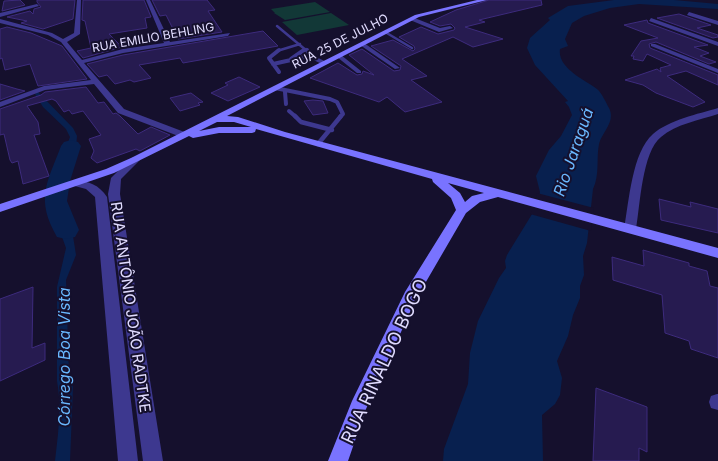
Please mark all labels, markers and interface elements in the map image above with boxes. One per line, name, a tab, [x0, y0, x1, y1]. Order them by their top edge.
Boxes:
street label: RUA 25 DE JULHO	[289, 10, 391, 72]
street label: RUA EMILIO BEHLING	[91, 19, 215, 55]
water label: Rio Jaraguá	[549, 105, 597, 199]
street label: RUA ANTÔNIO JOÃO RADTKE	[107, 200, 155, 414]
street label: RUA RINALDO BOGO	[337, 275, 431, 447]
water label: Córrego Boa Vista	[54, 287, 74, 427]

